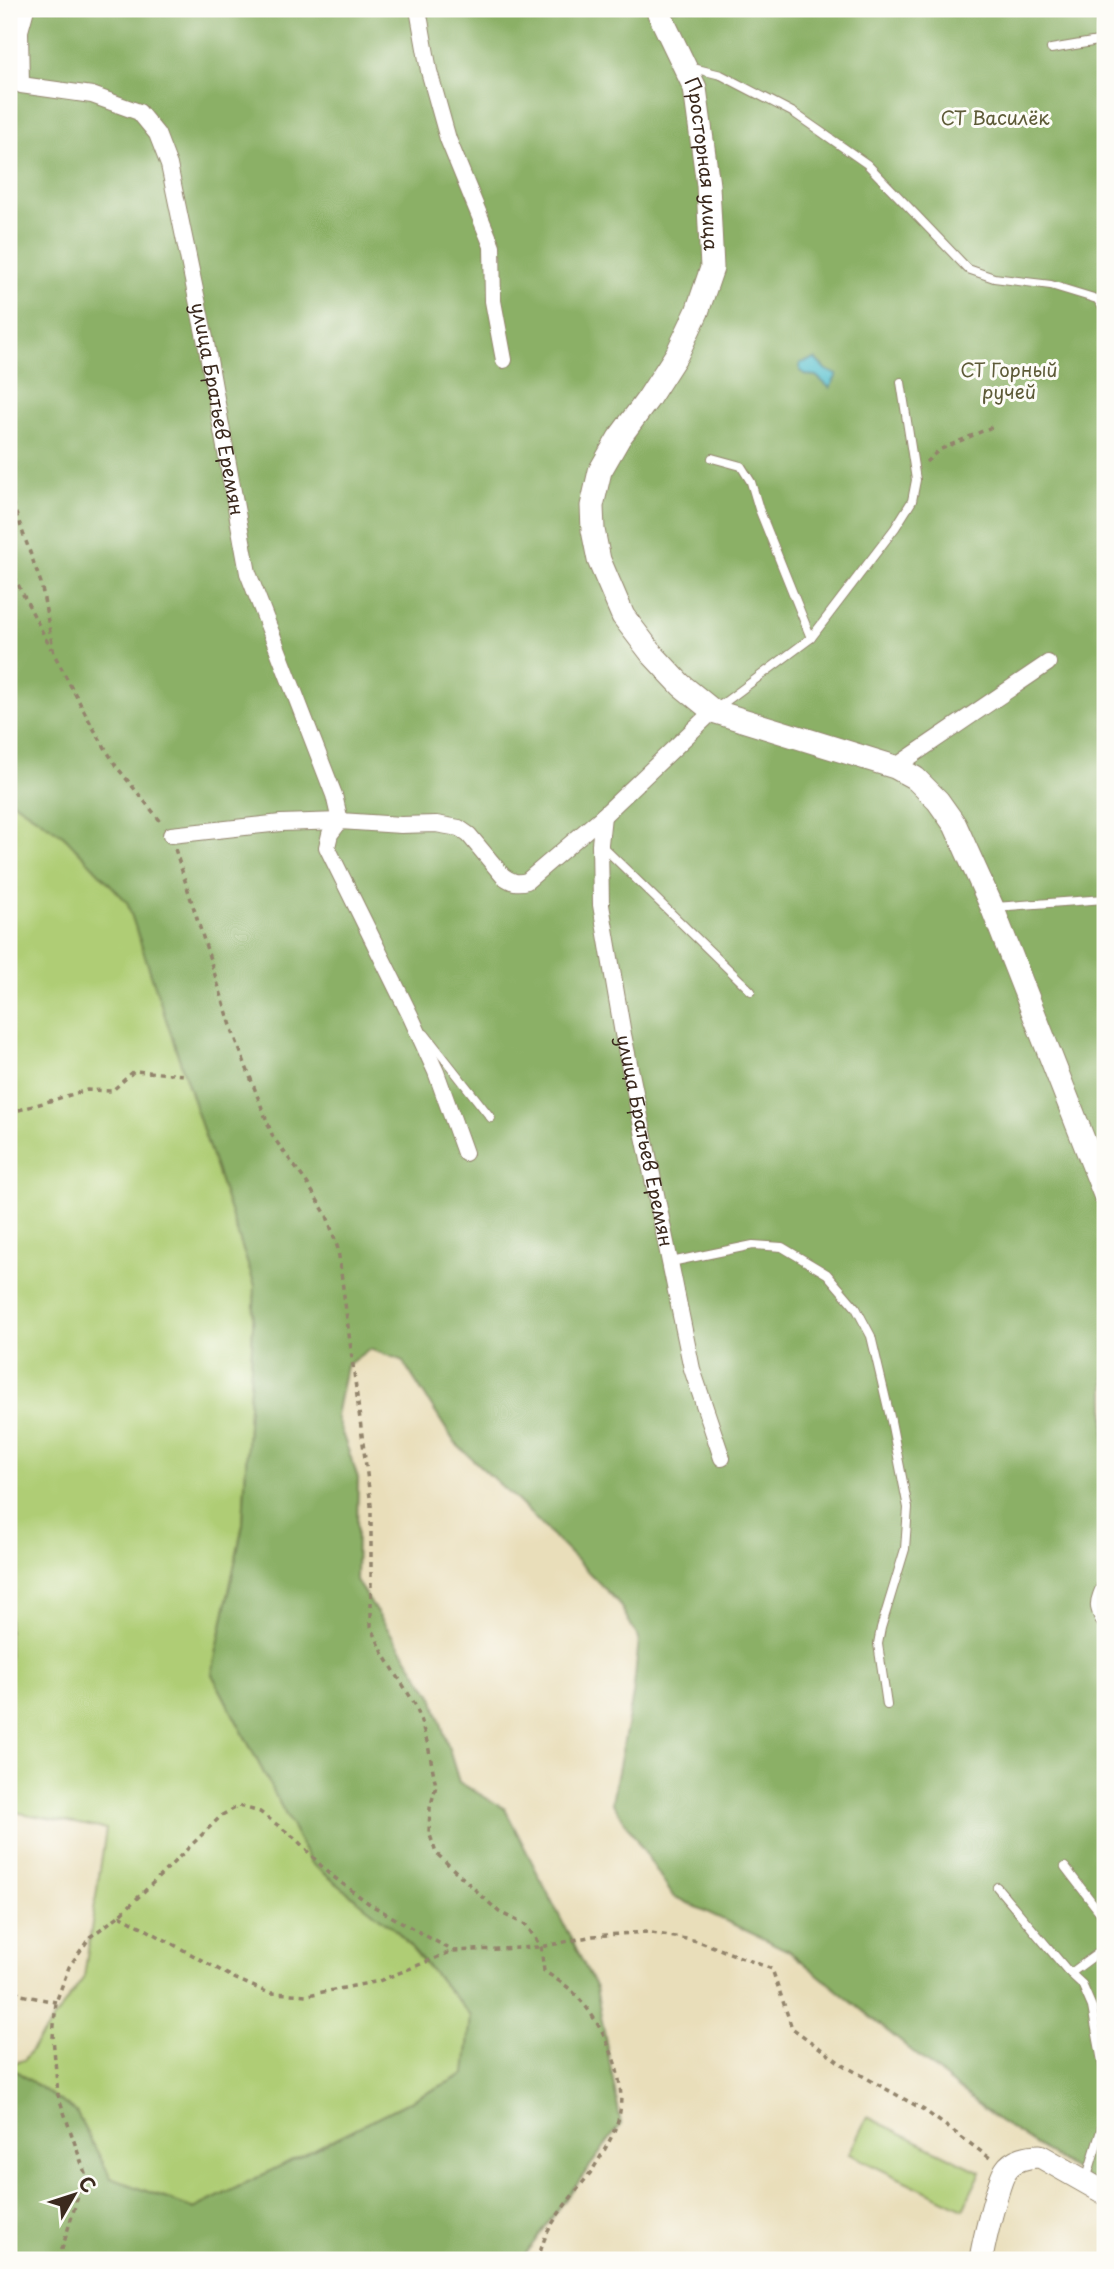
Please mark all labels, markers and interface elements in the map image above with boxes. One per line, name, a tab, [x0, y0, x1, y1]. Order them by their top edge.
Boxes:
street label: Просторная улица	[679, 72, 726, 251]
park label: СТ Василёк	[940, 103, 1050, 131]
street label: улица Братьев Еремян	[185, 300, 252, 518]
park label: СТ Горный ручей	[960, 355, 1058, 405]
street label: улица Братьев Еремян	[610, 1032, 681, 1249]
north arrow	[38, 2160, 108, 2230]
text: С	[73, 2169, 103, 2198]

